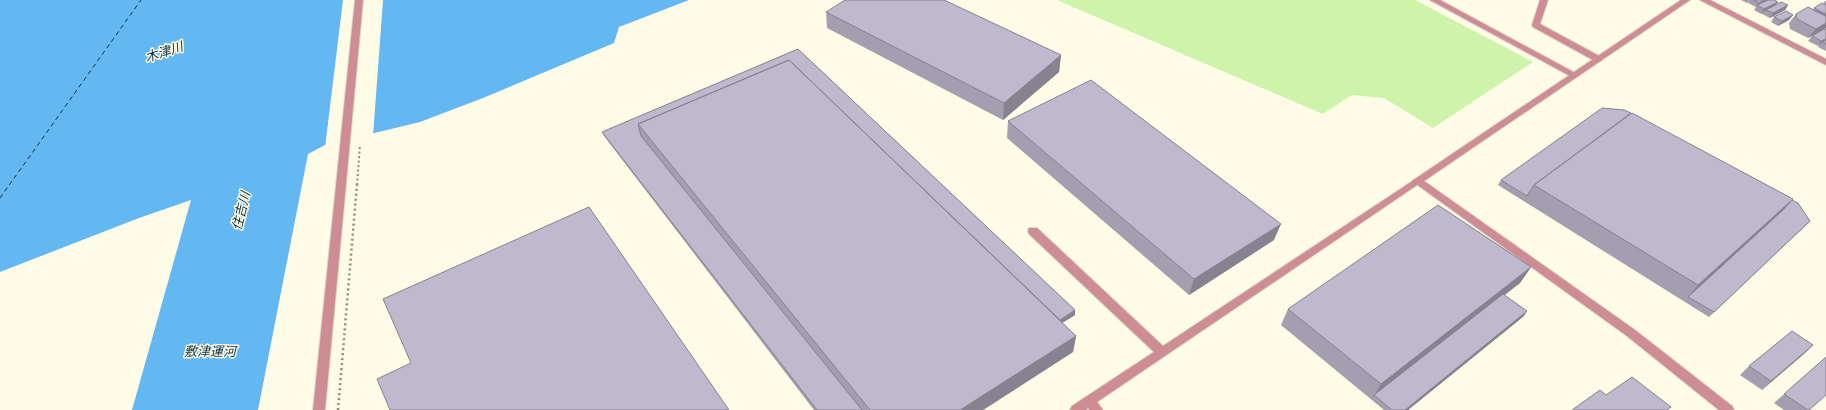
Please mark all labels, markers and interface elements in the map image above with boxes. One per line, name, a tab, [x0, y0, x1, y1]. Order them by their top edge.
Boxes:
water label: 木津川	[143, 38, 187, 65]
water label: 住吉川	[229, 188, 253, 232]
water label: 敷津運河	[184, 344, 239, 359]

